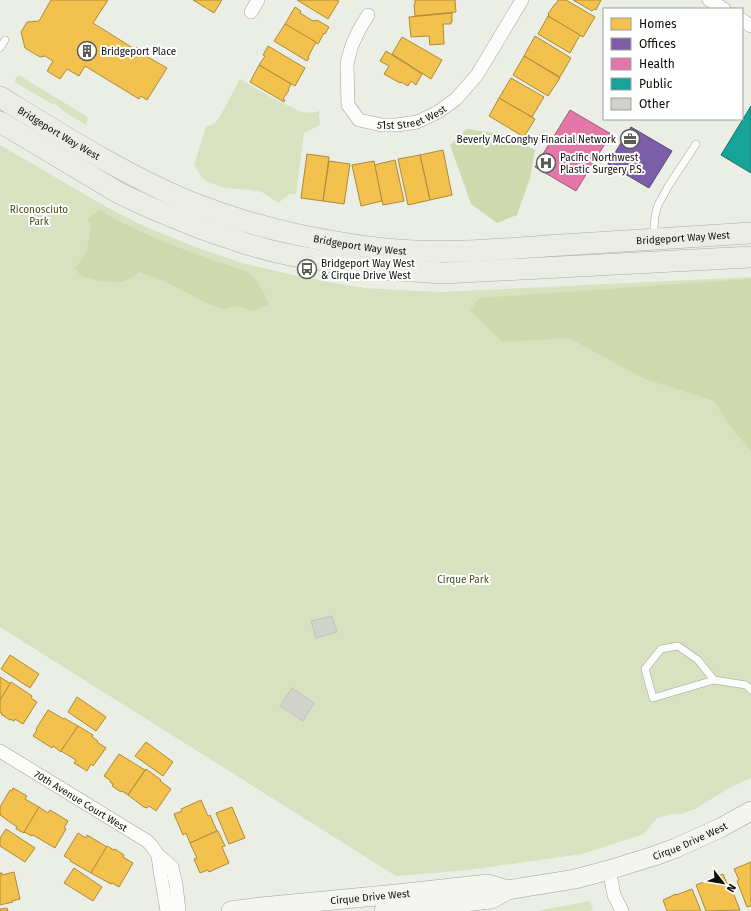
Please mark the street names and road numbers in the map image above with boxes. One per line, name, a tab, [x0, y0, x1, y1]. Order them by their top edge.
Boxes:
street label: 51st Street West	[376, 103, 449, 132]
street label: Bridgeport Way West	[15, 104, 102, 163]
street label: Bridgeport Way West	[636, 229, 731, 247]
street label: Bridgeport Way West	[312, 233, 407, 258]
street label: 70th Avenue Court West	[32, 768, 130, 835]
street label: Cirque Drive West	[651, 820, 730, 863]
street label: Cirque Drive West	[330, 888, 411, 907]

